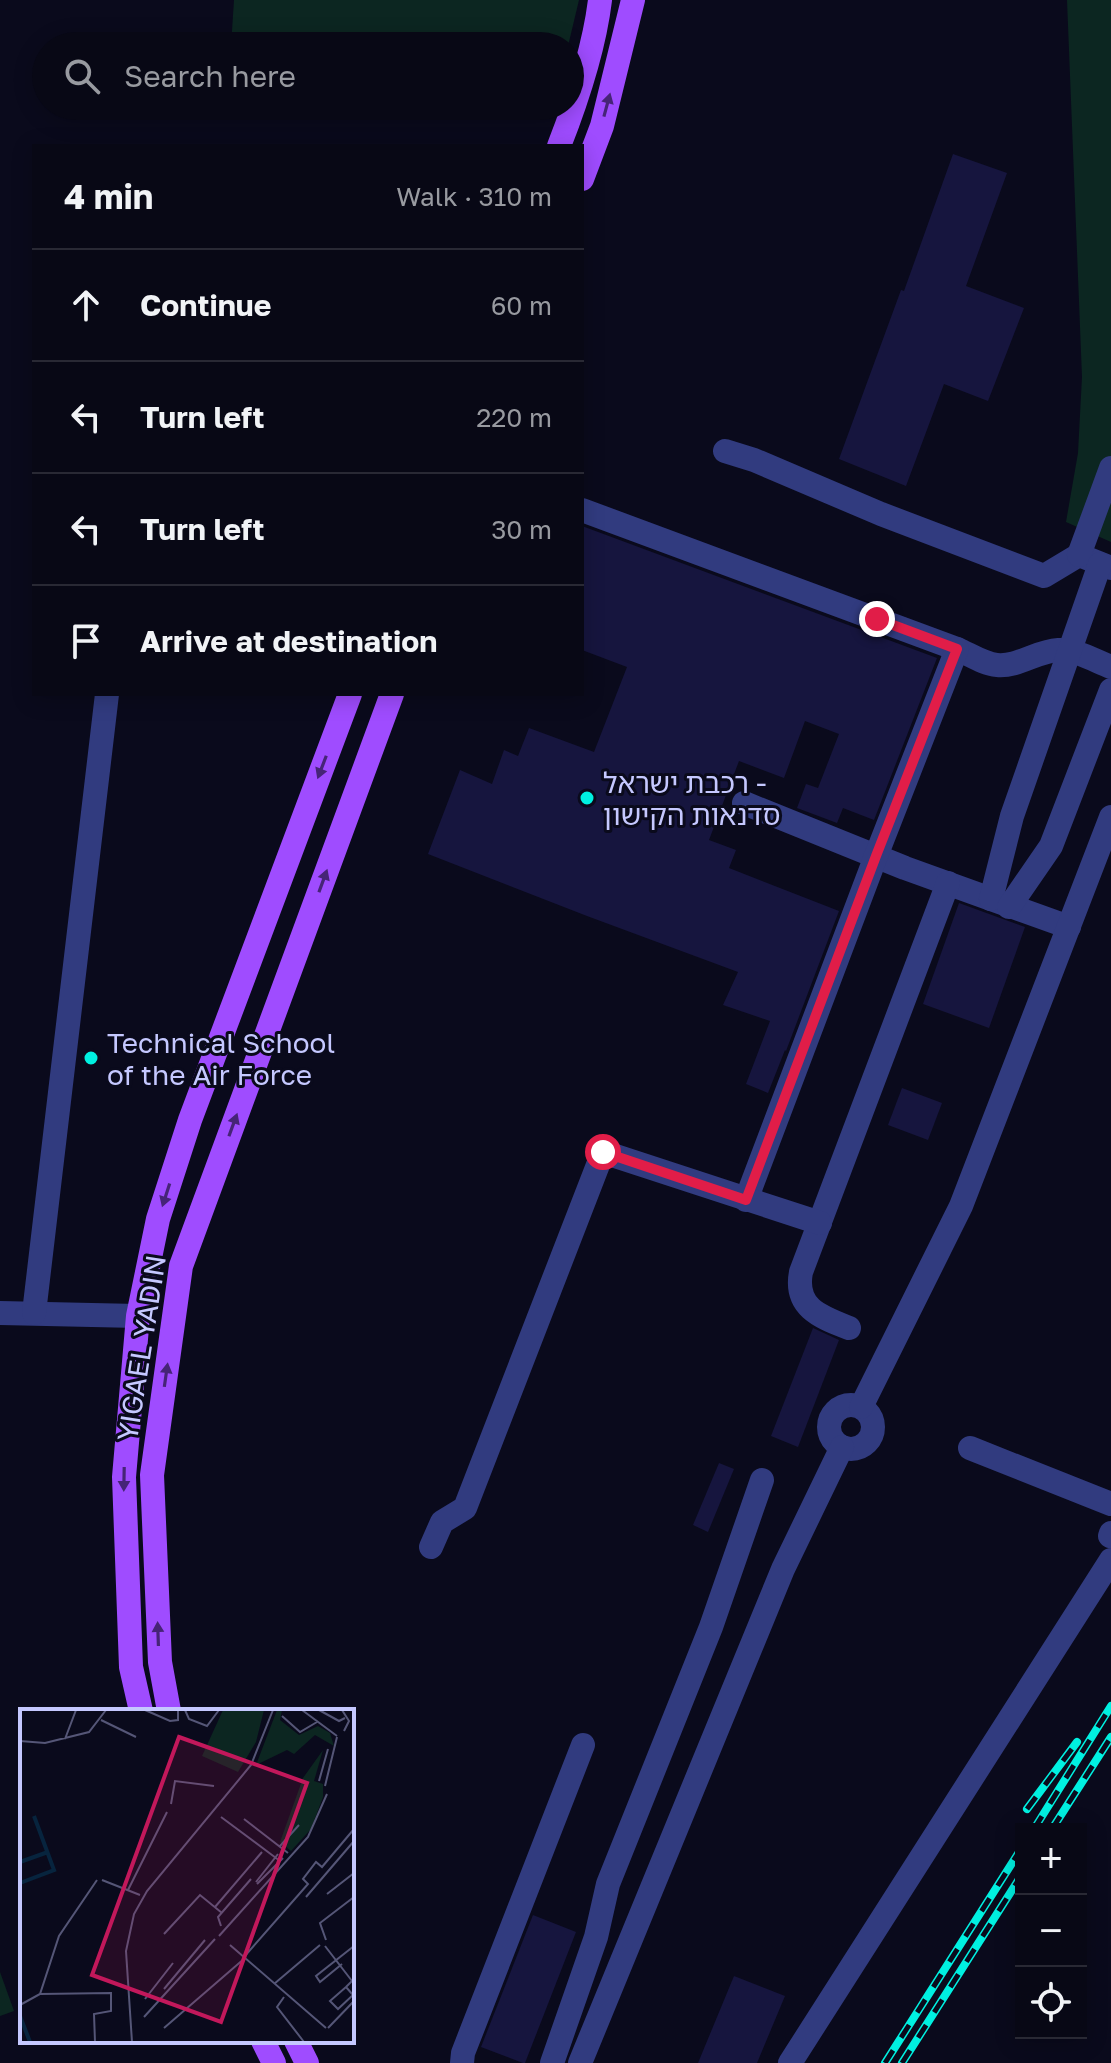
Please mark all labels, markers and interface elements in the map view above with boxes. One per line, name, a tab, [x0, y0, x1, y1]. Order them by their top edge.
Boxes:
search box	[32, 32, 584, 120]
icon: search	[60, 54, 104, 98]
text: Search here	[124, 58, 296, 94]
one-way arrow	[601, 93, 614, 117]
text: 4 min	[64, 176, 153, 216]
text: Walk · 310 m	[396, 181, 552, 212]
icon: ahead	[64, 283, 108, 327]
text: Continue	[140, 287, 271, 323]
text: 60 m	[491, 290, 552, 321]
icon: left	[64, 395, 108, 439]
text: Turn left	[140, 399, 265, 435]
text: 220 m	[476, 402, 552, 433]
icon: left	[64, 507, 108, 551]
text: Turn left	[140, 511, 265, 547]
text: 30 m	[491, 514, 552, 545]
route end	[859, 601, 895, 637]
icon: arrive	[64, 619, 108, 663]
text: Arrive at destination	[140, 623, 437, 659]
one-way arrow	[315, 755, 328, 779]
place label: רכבת ישראל - סדנאות הקישון	[603, 766, 781, 831]
marker: רכבת ישראל - סדנאות הקישון	[578, 789, 596, 807]
one-way arrow	[317, 869, 330, 893]
place label: Technical School of the Air Force	[107, 1026, 335, 1091]
marker: Technical School of the Air Force	[82, 1049, 100, 1067]
one-way arrow	[227, 1113, 240, 1137]
route start	[585, 1134, 621, 1170]
one-way arrow	[159, 1184, 172, 1208]
street label: YIGAEL YADIN	[110, 1252, 172, 1444]
one-way arrow	[160, 1362, 173, 1387]
one-way arrow	[118, 1467, 131, 1492]
one-way arrow	[152, 1621, 165, 1646]
inset map	[20, 1709, 354, 2043]
map controls	[1015, 1823, 1087, 2039]
button: +	[1015, 1823, 1087, 1895]
button: −	[1015, 1895, 1087, 1967]
button: locate	[1015, 1967, 1087, 2039]

